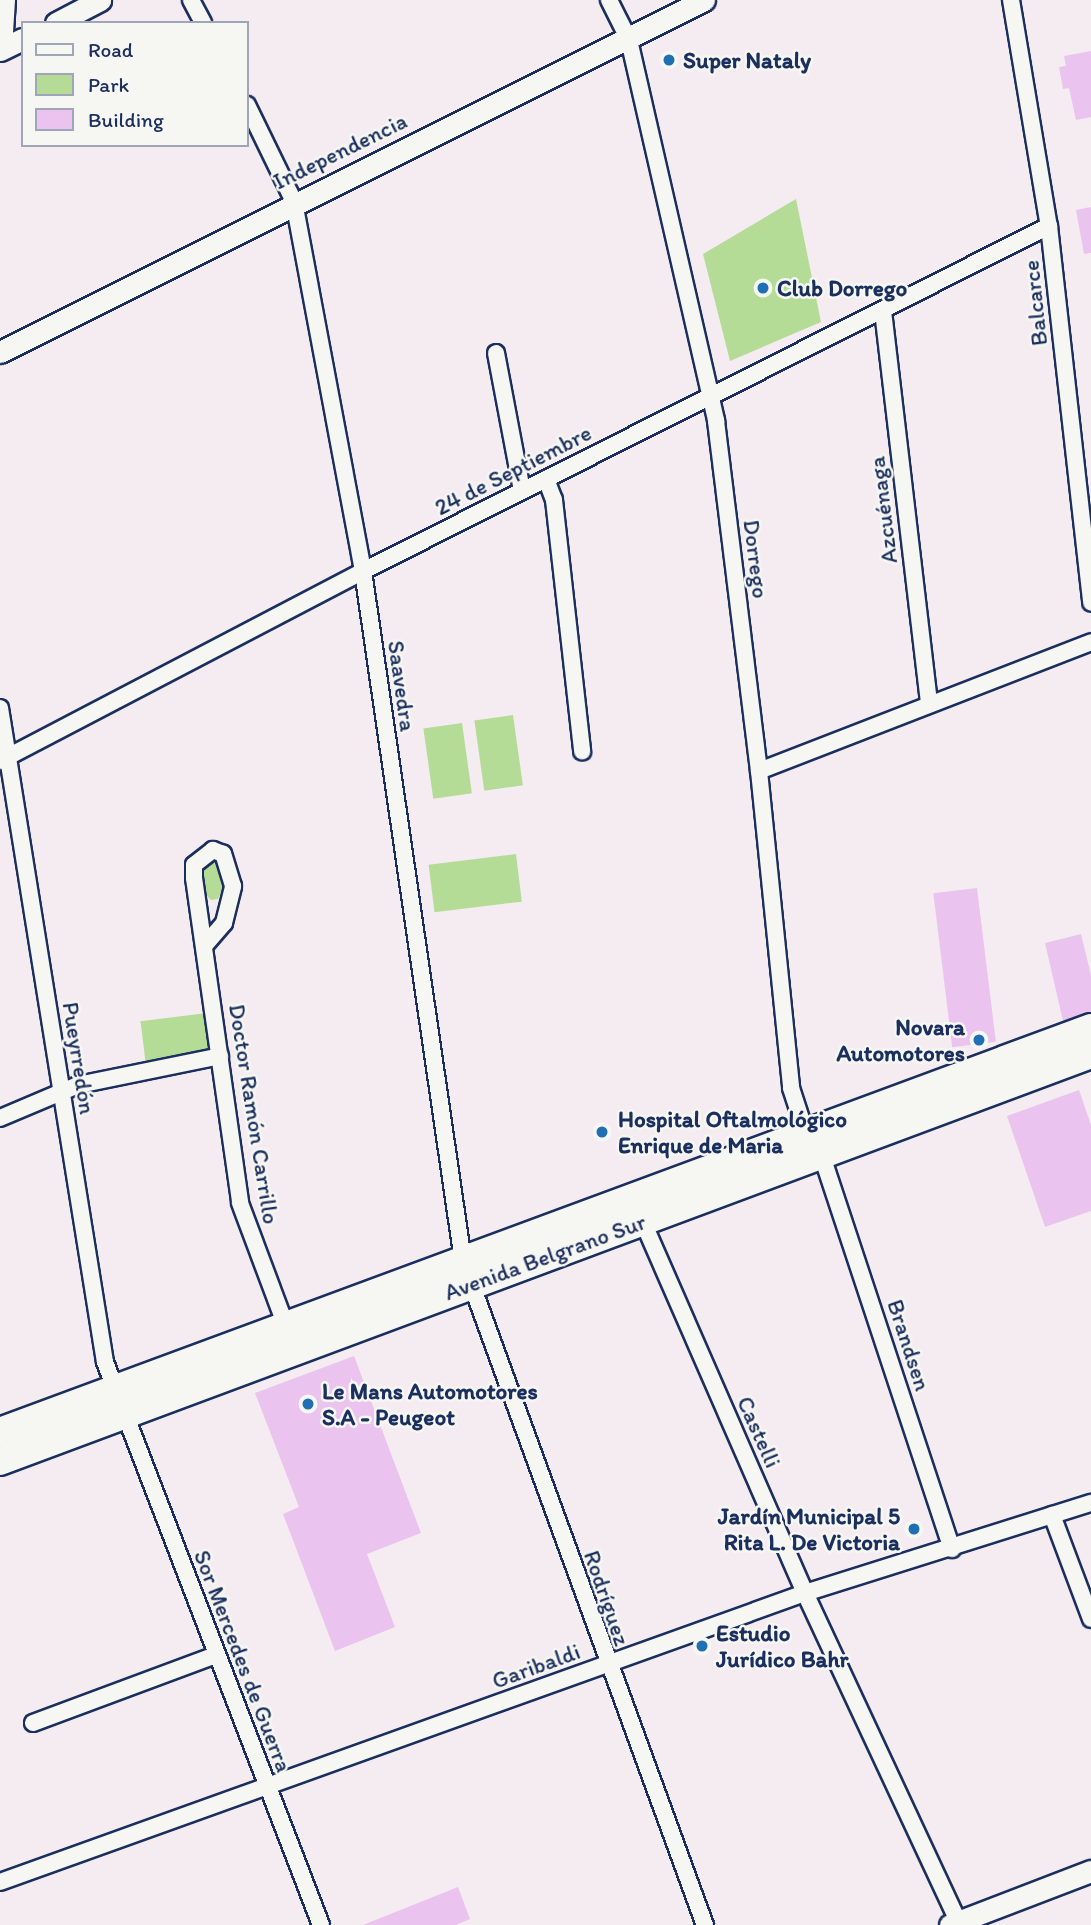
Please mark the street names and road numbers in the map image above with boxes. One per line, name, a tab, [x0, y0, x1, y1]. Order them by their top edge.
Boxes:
street label: Independencia	[269, 107, 411, 195]
street label: Balcarce	[1017, 259, 1053, 347]
street label: 24 de Septiembre	[430, 419, 596, 521]
street label: Azcuénaga	[863, 455, 903, 565]
street label: Dorrego	[737, 518, 775, 600]
street label: Saavedra	[382, 639, 422, 733]
street label: Pueyrredón	[57, 1000, 101, 1116]
street label: Doctor Ramón Carrillo	[223, 1002, 285, 1226]
street label: Avenida Belgrano Sur	[440, 1208, 650, 1306]
street label: Brandsen	[881, 1296, 937, 1394]
street label: Castelli	[731, 1392, 787, 1472]
street label: Sor Mercedes de Guerra	[188, 1546, 298, 1776]
street label: Rodríguez	[578, 1547, 636, 1649]
street label: Garibaldi	[488, 1637, 584, 1695]

